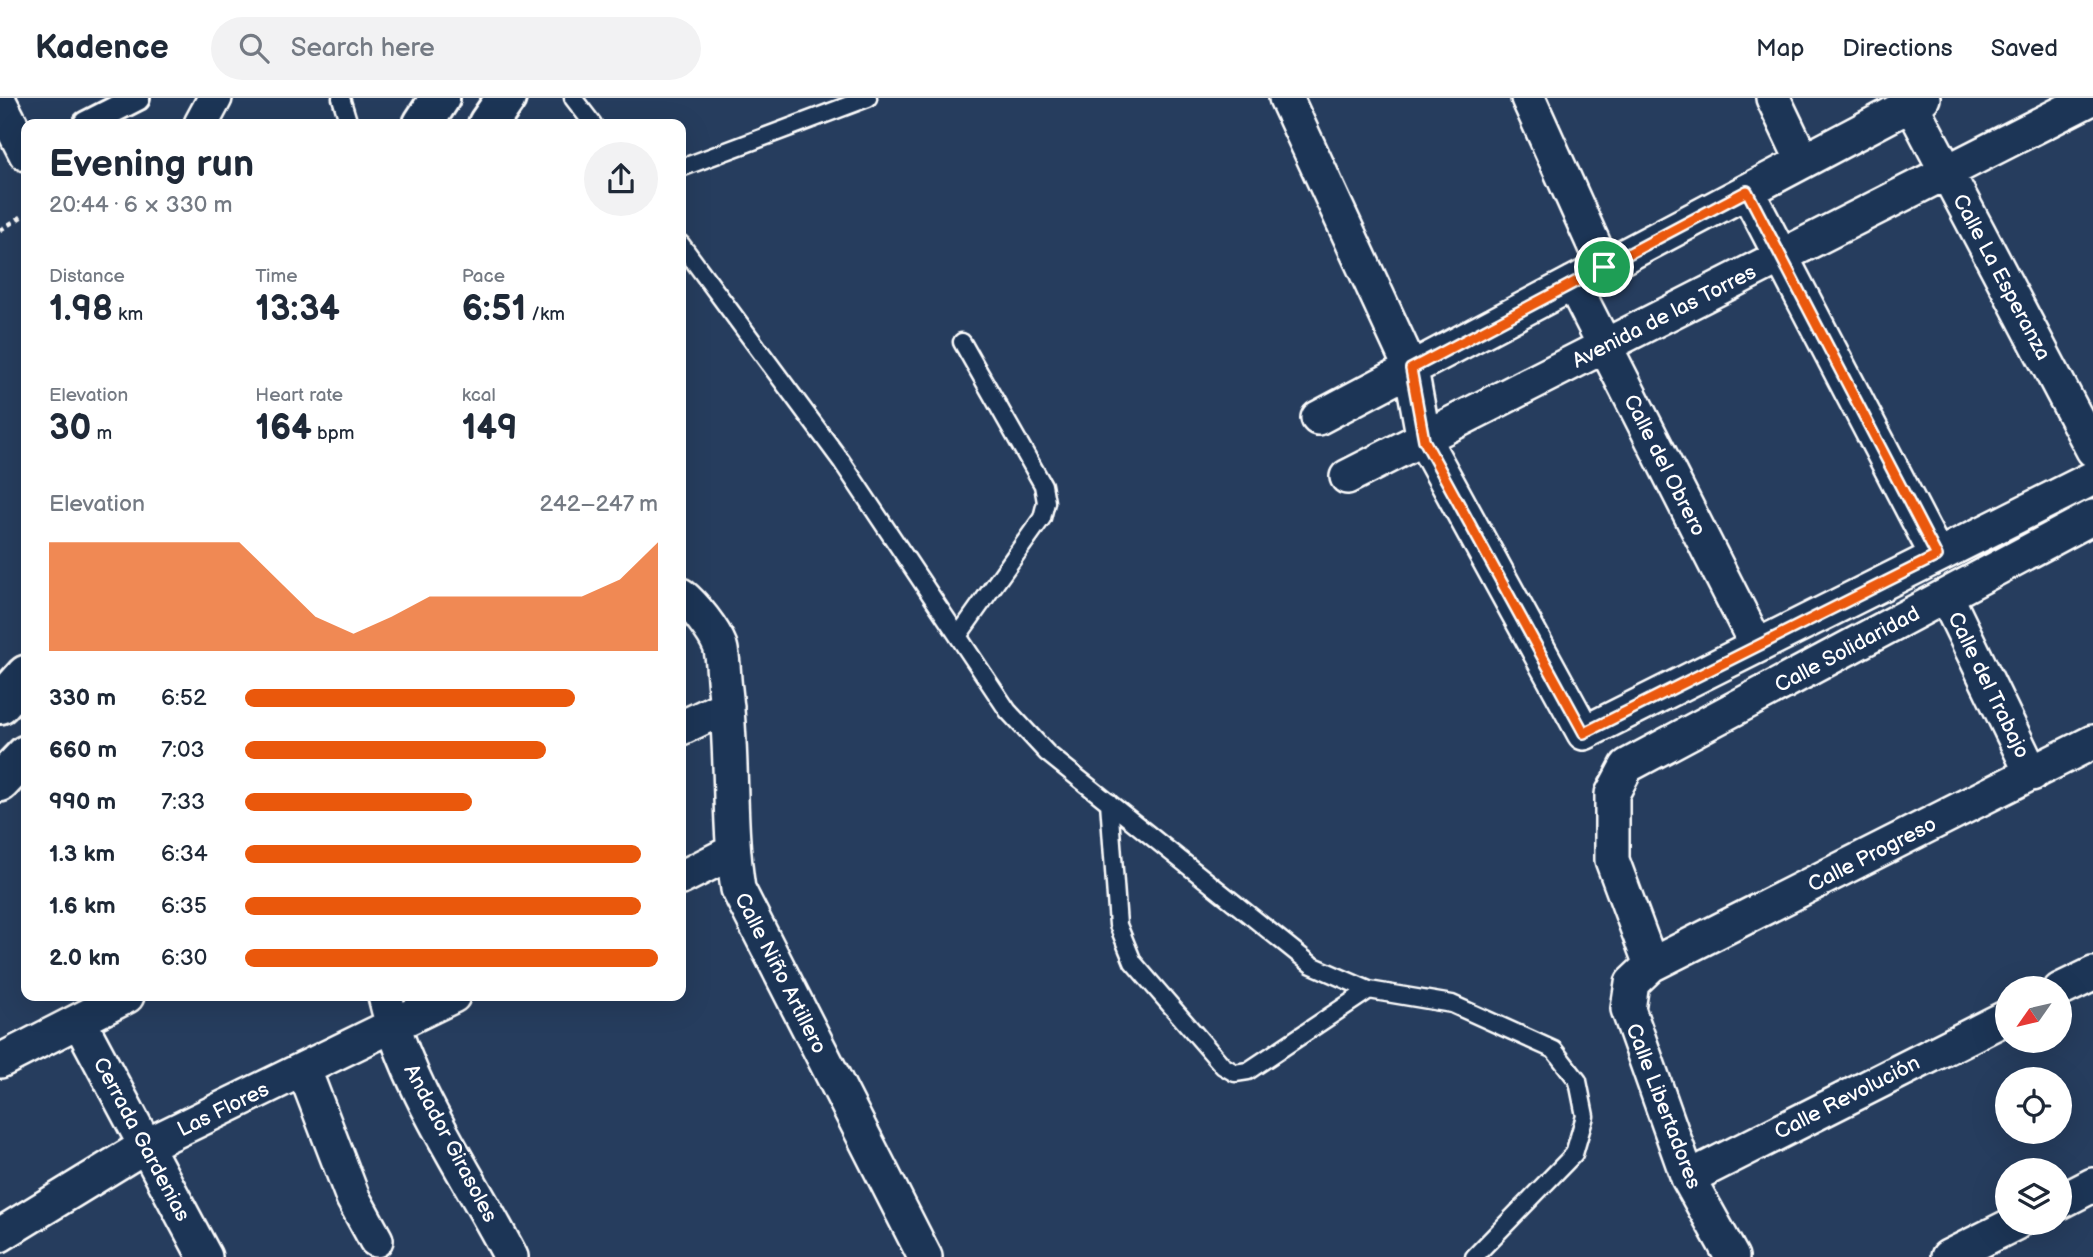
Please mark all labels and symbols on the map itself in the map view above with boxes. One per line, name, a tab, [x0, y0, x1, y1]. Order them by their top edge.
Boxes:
street label: Calle La Esperanza	[1947, 190, 2056, 365]
pin	[1574, 237, 1634, 297]
street label: Avenida de las Torres	[1568, 259, 1760, 374]
street label: Calle del Obrero	[1618, 390, 1711, 540]
street label: Calle Solidaridad	[1771, 601, 1924, 698]
street label: Calle del Trabajo	[1942, 608, 2035, 762]
street label: Calle Progreso	[1804, 811, 1941, 897]
street label: Calle Niño Artillero	[729, 889, 832, 1058]
north arrow	[1995, 976, 2072, 1054]
street label: Calle Libertadores	[1621, 1020, 1707, 1192]
street label: Calle Revolución	[1770, 1050, 1924, 1145]
street label: Cerrada Gardenias	[88, 1053, 195, 1225]
street label: Andador Girasoles	[398, 1060, 503, 1226]
street label: Las Flores	[174, 1077, 273, 1142]

